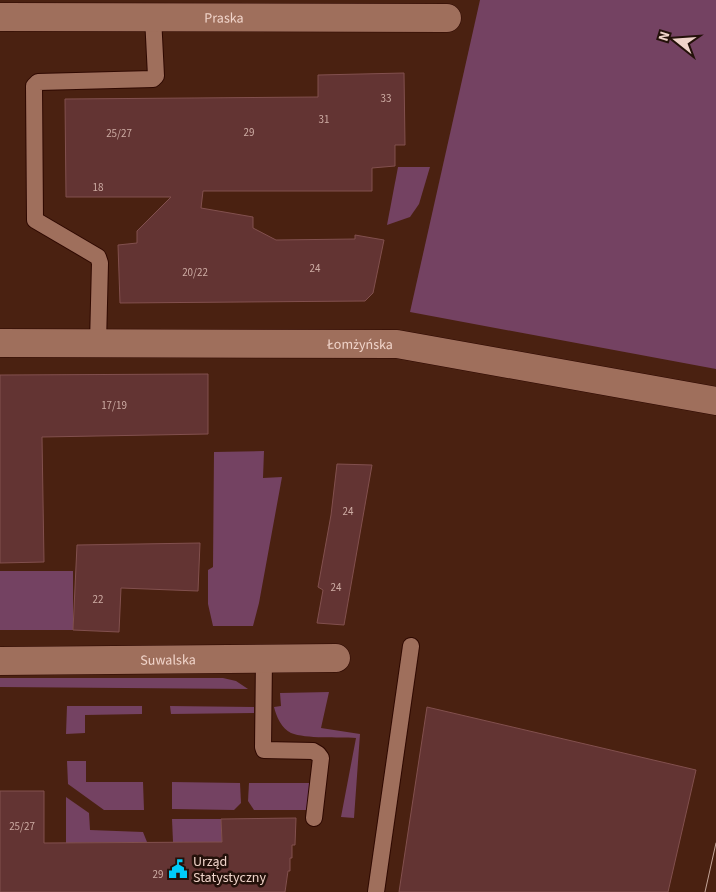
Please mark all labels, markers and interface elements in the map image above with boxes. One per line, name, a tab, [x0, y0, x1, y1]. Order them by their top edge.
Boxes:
street label: Praska	[204, 8, 244, 29]
north arrow	[651, 15, 701, 65]
text: N	[654, 29, 675, 44]
house number: 33	[381, 91, 391, 106]
house number: 31	[319, 112, 329, 127]
house number: 29	[244, 125, 254, 140]
house number: 25/27	[106, 126, 132, 141]
house number: 18	[93, 180, 104, 195]
house number: 24	[310, 261, 321, 276]
house number: 20/22	[182, 265, 208, 280]
street label: Łomżyńska	[326, 335, 393, 355]
house number: 17/19	[101, 398, 127, 413]
house number: 24	[343, 504, 354, 519]
house number: 24	[331, 580, 342, 595]
house number: 22	[93, 592, 103, 607]
street label: Suwalska	[140, 650, 196, 671]
house number: 25/27	[9, 819, 35, 834]
place label: Urząd Statystyczny	[193, 852, 267, 888]
public building icon: Urząd Statystyczny	[167, 858, 189, 880]
house number: 29	[153, 867, 163, 882]

